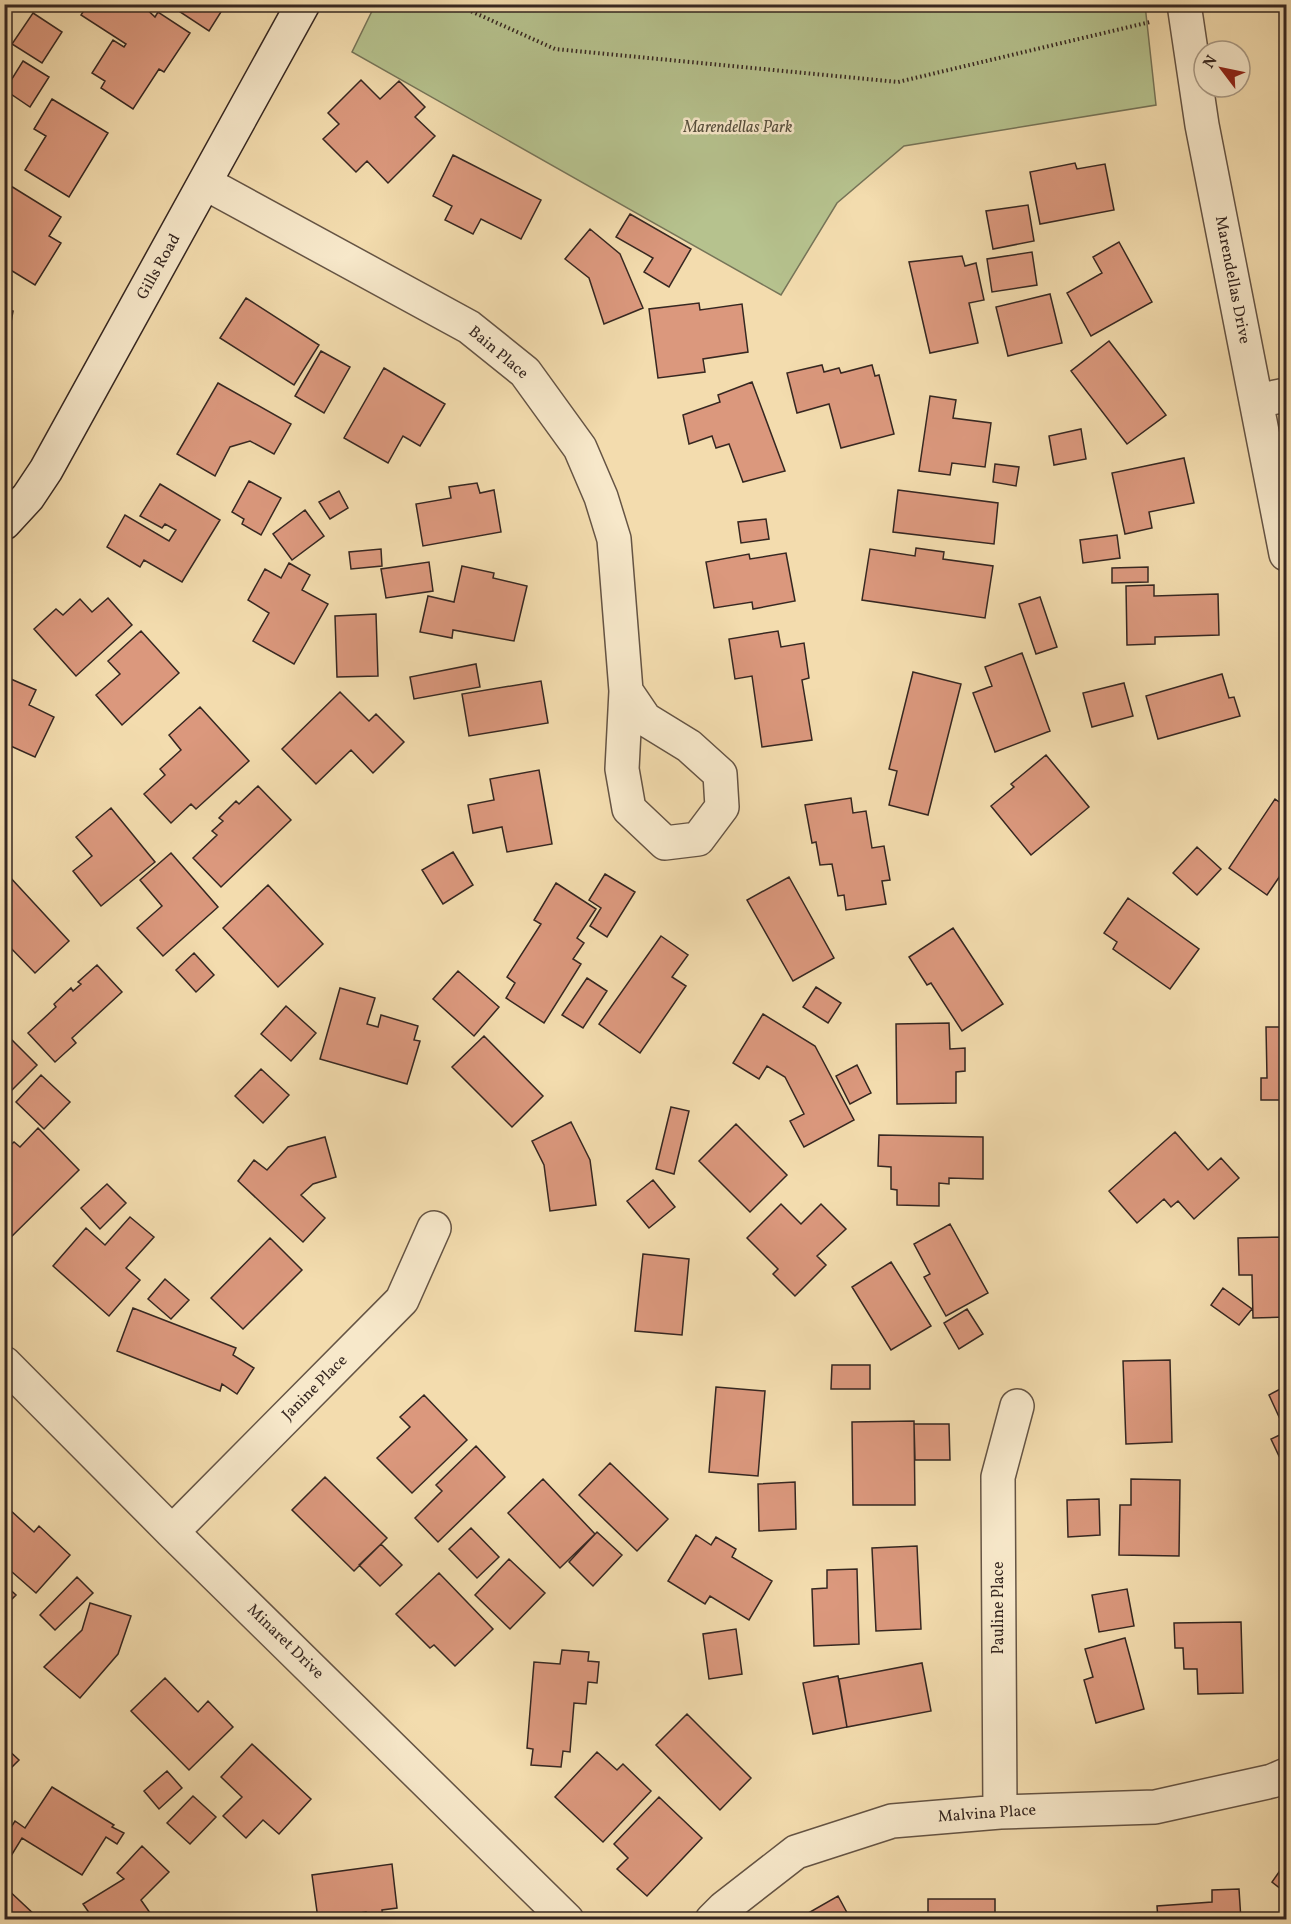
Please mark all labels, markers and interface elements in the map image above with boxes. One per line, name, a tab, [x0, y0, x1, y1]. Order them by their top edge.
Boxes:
north arrow	[1192, 39, 1252, 99]
text: N	[1199, 51, 1224, 73]
park label: Marendellas Park	[683, 117, 793, 139]
street label: Marendellas Drive	[1209, 214, 1255, 346]
street label: Gills Road	[132, 230, 186, 304]
street label: Bain Place	[463, 321, 533, 385]
street label: Janine Place	[277, 1350, 353, 1426]
street label: Pauline Place	[988, 1561, 1010, 1655]
street label: Minaret Drive	[242, 1600, 328, 1684]
street label: Malvina Place	[937, 1800, 1037, 1828]

